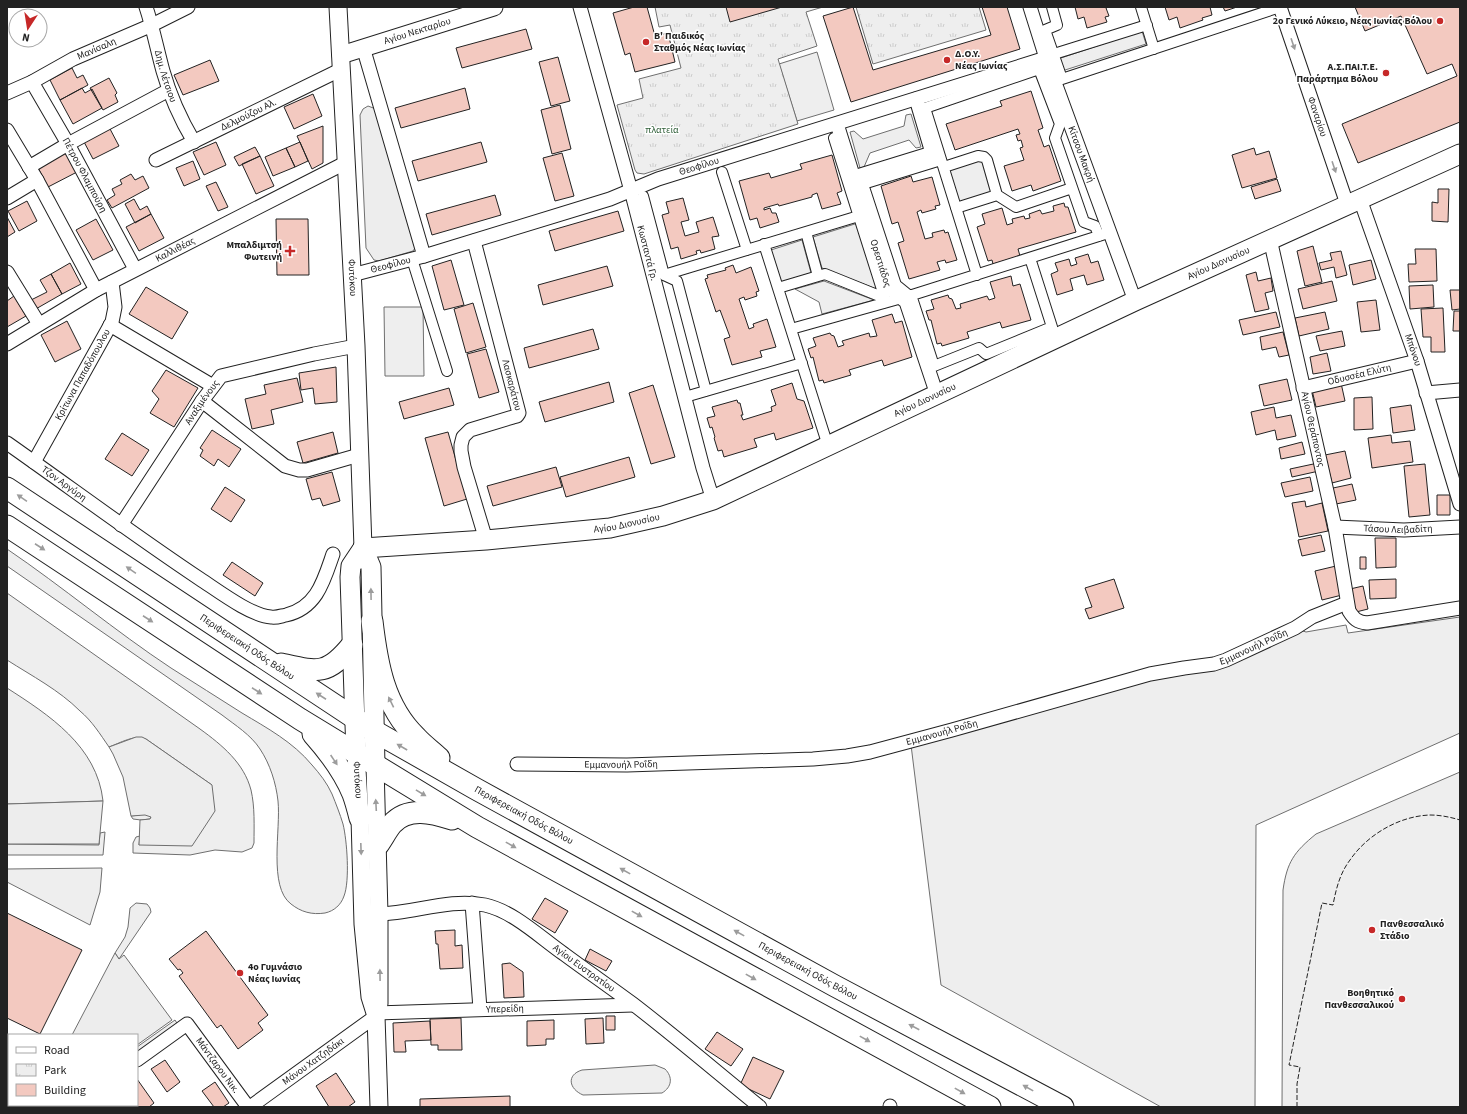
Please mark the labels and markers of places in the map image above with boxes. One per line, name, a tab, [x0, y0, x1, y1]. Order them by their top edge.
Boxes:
place label: 2ο Γενικό Λύκειο, Νέας Ιωνίας Βόλου	[1273, 14, 1432, 28]
marker: 2ο Γενικό Λύκειο, Νέας Ιωνίας Βόλου	[1435, 16, 1445, 26]
place label: Β' Παιδικός Σταθμός Νέας Ιωνίας	[654, 29, 746, 55]
marker: Β' Παιδικός Σταθμός Νέας Ιωνίας	[641, 37, 651, 47]
place label: Δ.Ο.Υ. Νέας Ιωνίας	[955, 47, 1008, 73]
marker: Δ.Ο.Υ. Νέας Ιωνίας	[942, 55, 952, 65]
place label: Α.Σ.ΠΑΙ.Τ.Ε. Παράρτημα Βόλου	[1296, 60, 1378, 86]
marker: Α.Σ.ΠΑΙ.Τ.Ε. Παράρτημα Βόλου	[1381, 68, 1391, 78]
place label: Μπαλδιμτσή Φωτεινή	[226, 238, 282, 264]
marker: Μπαλδιμτσή Φωτεινή	[285, 246, 295, 256]
place label: Πανθεσσαλικό Στάδιο	[1380, 917, 1445, 943]
marker: Πανθεσσαλικό Στάδιο	[1367, 925, 1377, 935]
place label: 4ο Γυμνάσιο Νέας Ιωνίας	[248, 960, 303, 986]
marker: 4ο Γυμνάσιο Νέας Ιωνίας	[235, 968, 245, 978]
place label: Βοηθητικό Πανθεσσαλικού	[1324, 986, 1394, 1012]
marker: Βοηθητικό Πανθεσσαλικού	[1397, 994, 1407, 1004]

